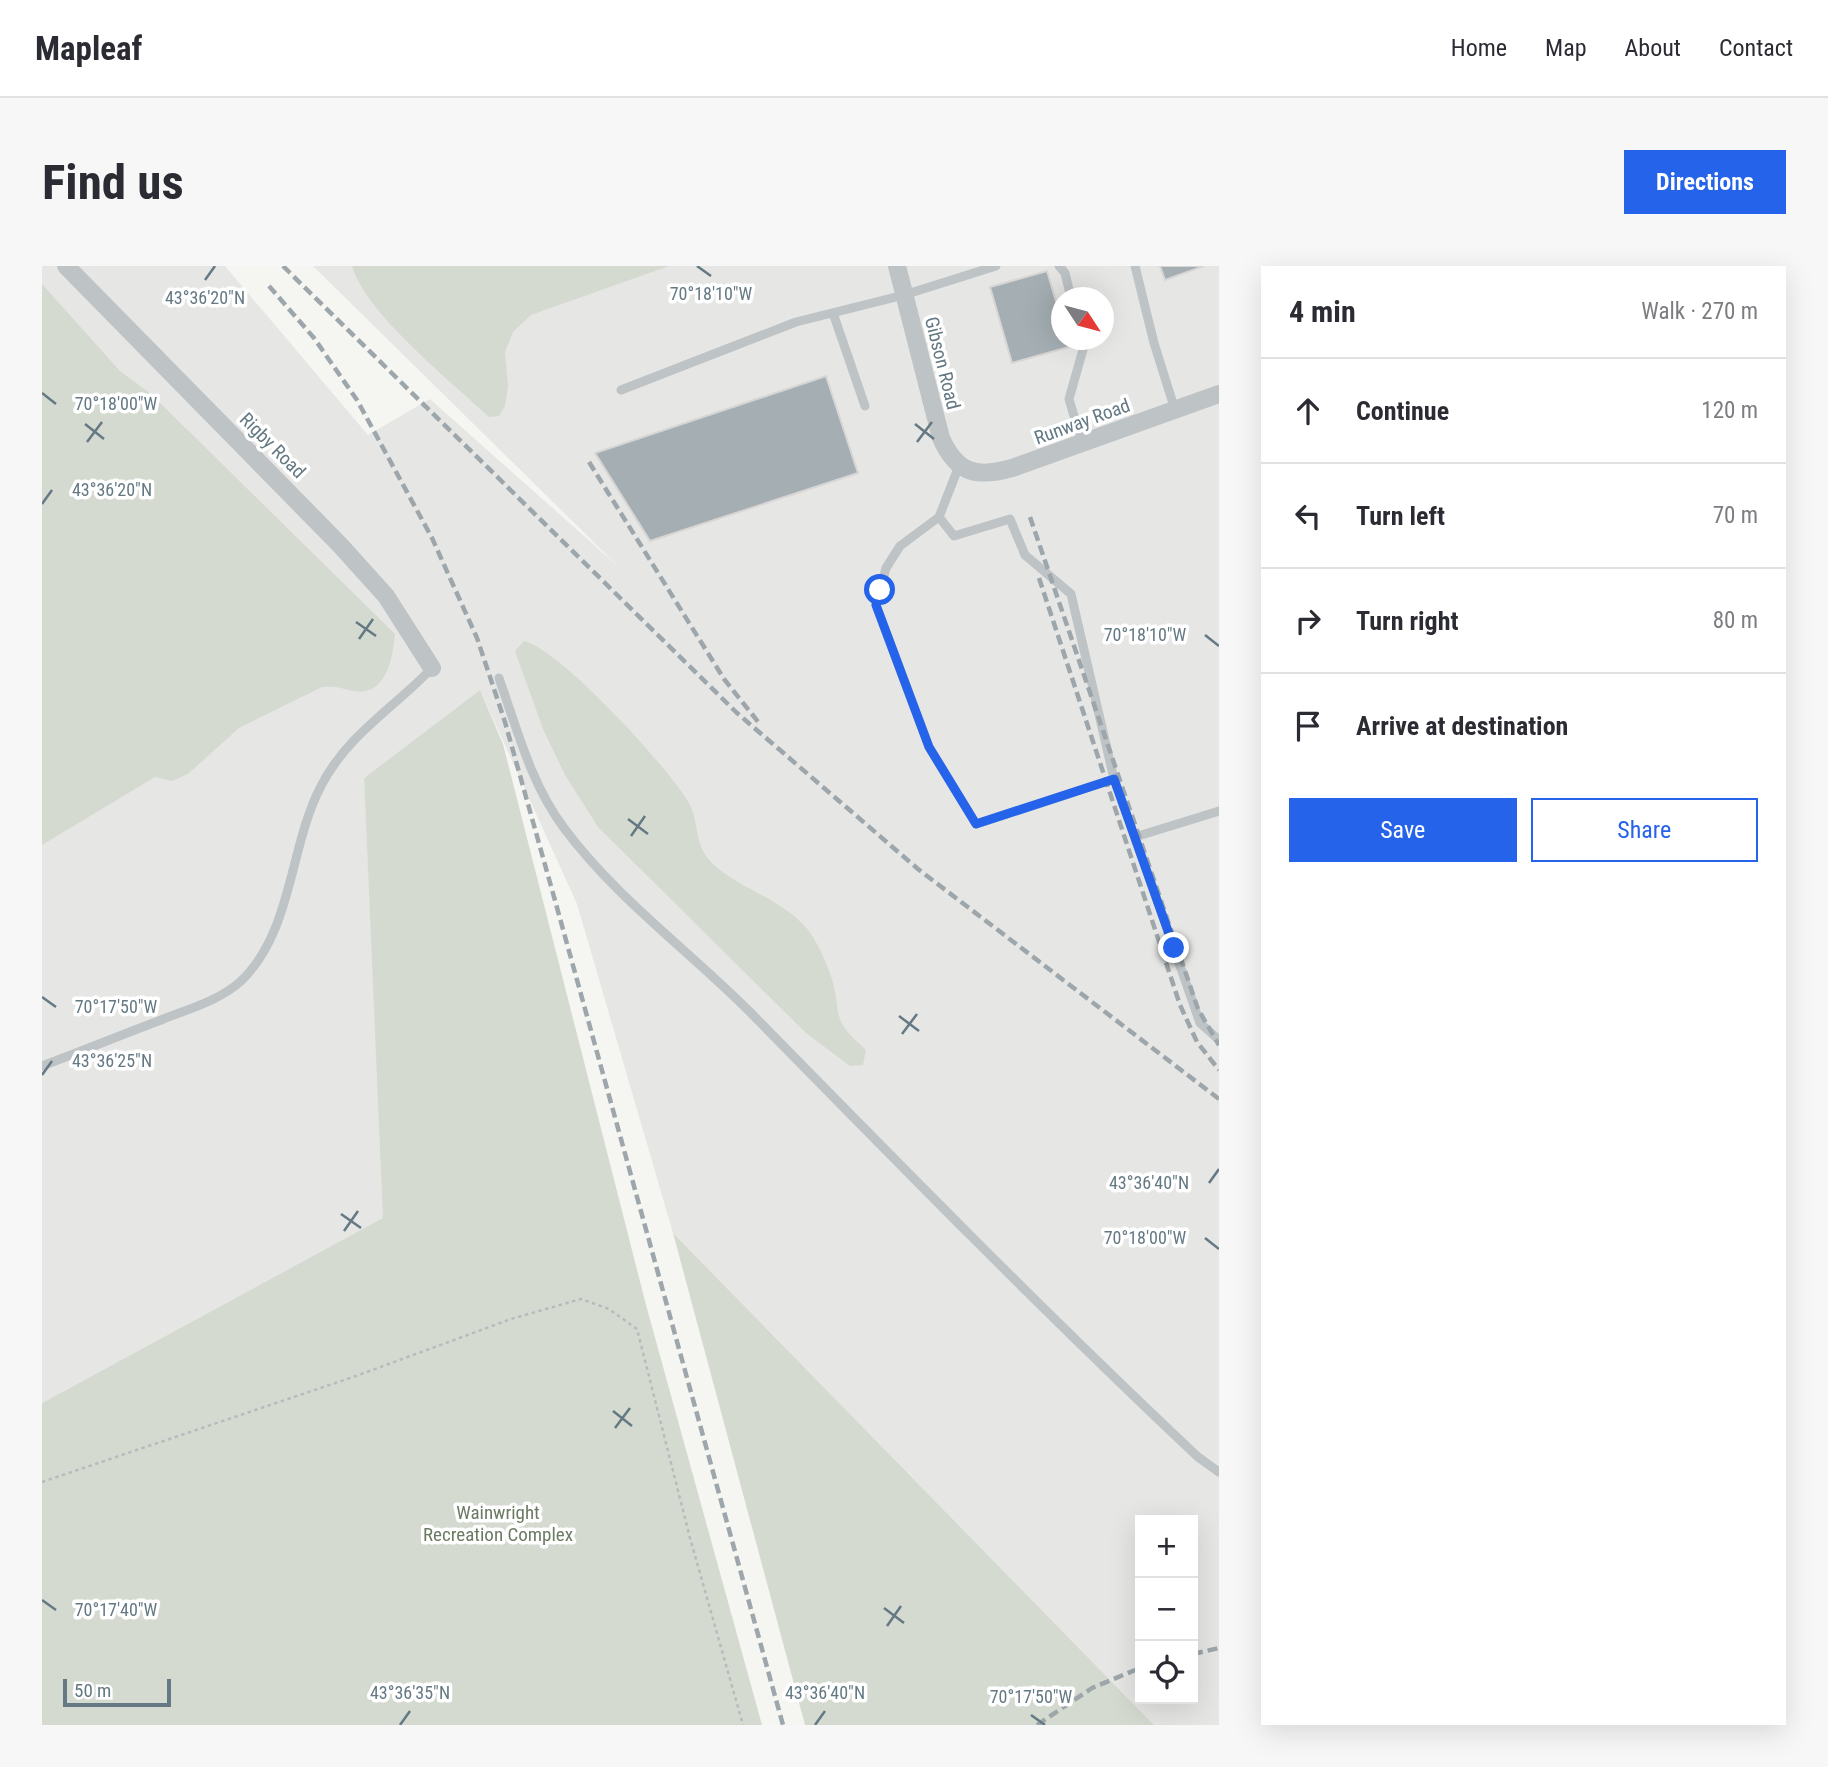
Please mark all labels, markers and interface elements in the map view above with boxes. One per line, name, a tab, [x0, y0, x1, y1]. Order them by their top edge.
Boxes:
text: Mapleaf	[35, 29, 142, 68]
text: Home	[1451, 34, 1507, 62]
text: Map	[1545, 34, 1587, 62]
text: About	[1625, 34, 1681, 62]
text: Contact	[1719, 34, 1793, 62]
button: Directions	[1624, 150, 1786, 214]
text: Find us	[42, 154, 184, 211]
text: 70°18'10"W	[670, 283, 753, 304]
text: 43°36'20"N	[165, 287, 245, 308]
north arrow	[1051, 287, 1114, 350]
text: 4 min	[1289, 294, 1356, 329]
text: Walk · 270 m	[1641, 298, 1758, 325]
street label: Gibson Road	[920, 314, 965, 412]
icon: ahead	[1289, 392, 1327, 430]
text: 70°18'00"W	[75, 393, 158, 414]
street label: Runway Road	[1031, 394, 1133, 449]
text: Continue	[1356, 396, 1449, 426]
text: 120 m	[1701, 397, 1758, 424]
street label: Rigby Road	[235, 408, 310, 483]
text: 43°36'20"N	[72, 479, 152, 500]
icon: left	[1289, 497, 1327, 535]
text: Turn left	[1356, 501, 1445, 531]
text: 70 m	[1713, 502, 1758, 529]
route start	[864, 574, 895, 605]
icon: right	[1289, 602, 1327, 640]
text: Turn right	[1356, 606, 1458, 636]
text: 80 m	[1713, 607, 1758, 634]
text: 70°18'10"W	[1104, 624, 1187, 645]
icon: arrive	[1289, 707, 1327, 745]
text: Arrive at destination	[1356, 711, 1568, 741]
button: Save	[1289, 798, 1517, 862]
button: Share	[1531, 798, 1758, 862]
route end	[1158, 932, 1189, 963]
text: 70°17'50"W	[75, 996, 158, 1017]
text: 43°36'25"N	[72, 1050, 152, 1071]
text: 43°36'40"N	[1109, 1172, 1189, 1193]
text: 70°18'00"W	[1104, 1227, 1187, 1248]
park label: Wainwright Recreation Complex	[423, 1501, 573, 1546]
map controls	[1135, 1515, 1198, 1704]
button: +	[1135, 1515, 1198, 1578]
button: −	[1135, 1578, 1198, 1641]
text: 70°17'40"W	[75, 1599, 158, 1620]
button: locate	[1135, 1641, 1198, 1704]
scale bar	[63, 1676, 172, 1708]
text: 50 m	[74, 1679, 111, 1702]
text: 43°36'35"N	[370, 1682, 450, 1703]
text: 43°36'40"N	[785, 1682, 865, 1703]
text: 70°17'50"W	[990, 1686, 1073, 1707]

